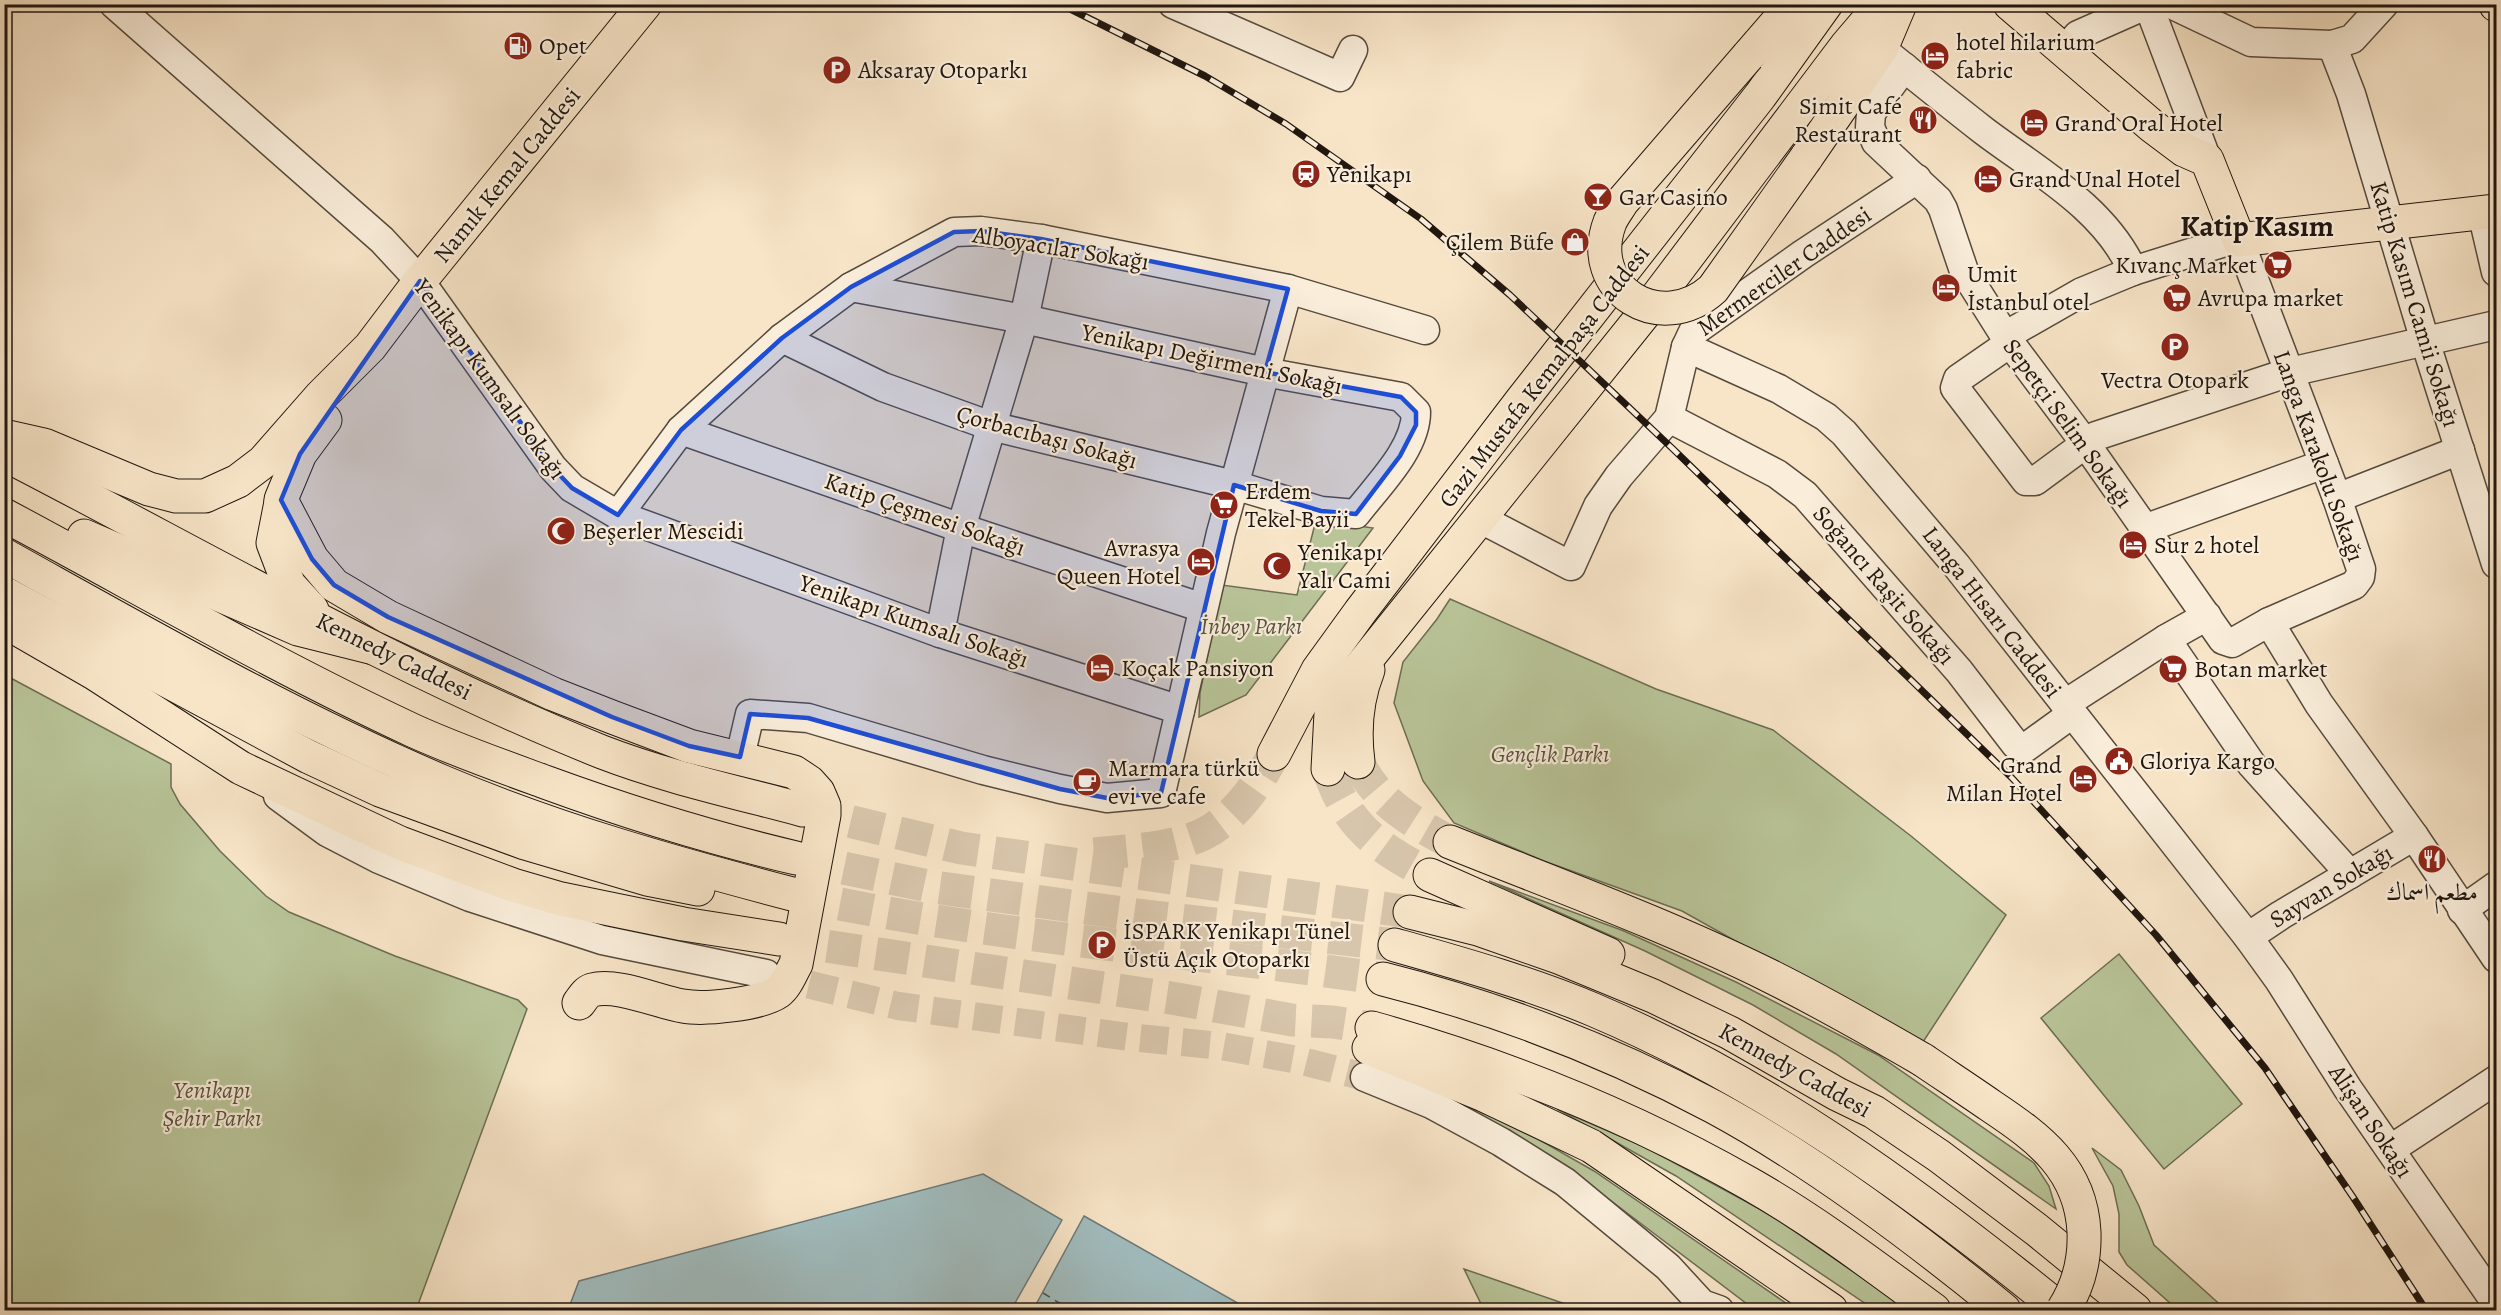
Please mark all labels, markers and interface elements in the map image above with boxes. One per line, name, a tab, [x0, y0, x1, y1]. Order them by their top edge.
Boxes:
place label: hotel hilarium fabric	[1956, 26, 2096, 86]
fuel station icon: Opet	[502, 30, 534, 62]
place label: Opet	[539, 30, 587, 62]
hotel icon: hotel hilarium fabric	[1919, 40, 1951, 72]
parking icon: Aksaray Otoparkı	[821, 54, 853, 86]
place label: Aksaray Otoparkı	[857, 54, 1028, 86]
street label: Namık Kemal Caddesi	[426, 80, 588, 270]
place label: Simit Café Restaurant	[1794, 90, 1902, 150]
restaurant icon: Simit Café Restaurant	[1907, 104, 1939, 136]
hotel icon: Grand Oral Hotel	[2018, 107, 2050, 139]
place label: Grand Oral Hotel	[2055, 107, 2223, 139]
station icon: Yenikapı	[1290, 158, 1322, 190]
place label: Yenikapı	[1326, 158, 1412, 190]
hotel icon: Grand Unal Hotel	[1972, 163, 2004, 195]
place label: Grand Unal Hotel	[2009, 163, 2181, 195]
street label: Katip Kasım Camii Sokağı	[2362, 177, 2468, 431]
bar icon: Gar Casino	[1582, 181, 1614, 213]
place label: Gar Casino	[1619, 181, 1728, 213]
street label: Mermerciler Caddesi	[1690, 199, 1878, 343]
district label: Katip Kasım	[2180, 206, 2334, 246]
street label: Alboyacılar Sokağı	[970, 218, 1152, 278]
place label: Çilem Büfe	[1446, 226, 1554, 258]
shop icon: Çilem Büfe	[1559, 226, 1591, 258]
street label: Gazi Mustafa Kemalpaşa Caddesi	[1431, 238, 1657, 514]
place label: Kıvanç Market	[2115, 249, 2257, 281]
supermarket icon: Kıvanç Market	[2262, 249, 2294, 281]
place label: Umit İstanbul otel	[1967, 258, 2089, 318]
street label: Yenikapı Kumsalı Sokağı	[406, 271, 574, 486]
hotel icon: Umit İstanbul otel	[1930, 272, 1962, 304]
supermarket icon: Avrupa market	[2161, 282, 2193, 314]
place label: Avrupa market	[2197, 282, 2344, 314]
street label: Yenikapı Değirmeni Sokağı	[1078, 316, 1345, 402]
parking icon: Vectra Otopark	[2159, 331, 2191, 363]
street label: Sepetçi Selim Sokağı	[1996, 332, 2140, 514]
street label: Langa Karakolu Sokağı	[2266, 346, 2372, 566]
place label: Vectra Otopark	[2100, 364, 2249, 396]
street label: Çorbacıbaşı Sokağı	[953, 397, 1141, 477]
street label: Katip Çeşmesi Sokağı	[820, 465, 1030, 563]
place label: Erdem Tekel Bayii	[1245, 475, 1350, 535]
supermarket icon: Erdem Tekel Bayii	[1208, 489, 1240, 521]
street label: Soğancı Raşit Sokağı	[1806, 498, 1962, 672]
mosque icon: Beşerler Mescidi	[545, 515, 577, 547]
place label: Beşerler Mescidi	[582, 515, 744, 547]
street label: Langa Hısarı Caddesi	[1915, 520, 2069, 704]
hotel icon: Sur 2 hotel	[2117, 529, 2149, 561]
place label: Sur 2 hotel	[2154, 529, 2259, 561]
place label: Avrasya Queen Hotel	[1057, 532, 1181, 592]
place label: Yenikapı Yalı Cami	[1297, 536, 1391, 596]
hotel icon: Avrasya Queen Hotel	[1185, 546, 1217, 578]
mosque icon: Yenikapı Yalı Cami	[1261, 550, 1293, 582]
street label: Yenikapı Kumsalı Sokağı	[794, 566, 1033, 675]
street label: Kennedy Caddesi	[311, 604, 477, 708]
park label: İnbey Parkı	[1200, 610, 1302, 642]
hotel icon: Koçak Pansiyon	[1084, 652, 1116, 684]
place label: Koçak Pansiyon	[1121, 652, 1274, 684]
supermarket icon: Botan market	[2157, 653, 2189, 685]
place label: Botan market	[2194, 653, 2328, 685]
park label: Gençlik Parkı	[1491, 738, 1609, 770]
public building icon: Gloriya Kargo	[2103, 745, 2135, 777]
place label: Gloriya Kargo	[2140, 745, 2275, 777]
place label: Grand Milan Hotel	[1946, 749, 2062, 809]
place label: Marmara türkü evi ve cafe	[1108, 752, 1260, 812]
hotel icon: Grand Milan Hotel	[2067, 763, 2099, 795]
cafe icon: Marmara türkü evi ve cafe	[1071, 766, 1103, 798]
street label: Sayvan Sokağı	[2263, 837, 2399, 935]
restaurant icon: مطعم اسماك	[2416, 843, 2448, 875]
place label: مطعم اسماك	[2386, 876, 2478, 914]
place label: İSPARK Yenikapı Tünel Üstü Açık Otoparkı	[1123, 915, 1350, 975]
parking icon: İSPARK Yenikapı Tünel Üstü Açık Otoparkı	[1086, 929, 1118, 961]
street label: Kennedy Caddesi	[1713, 1015, 1877, 1125]
street label: Alişan Sokağı	[2321, 1057, 2421, 1184]
park label: Yenikapı Şehir Parkı	[163, 1074, 261, 1134]

